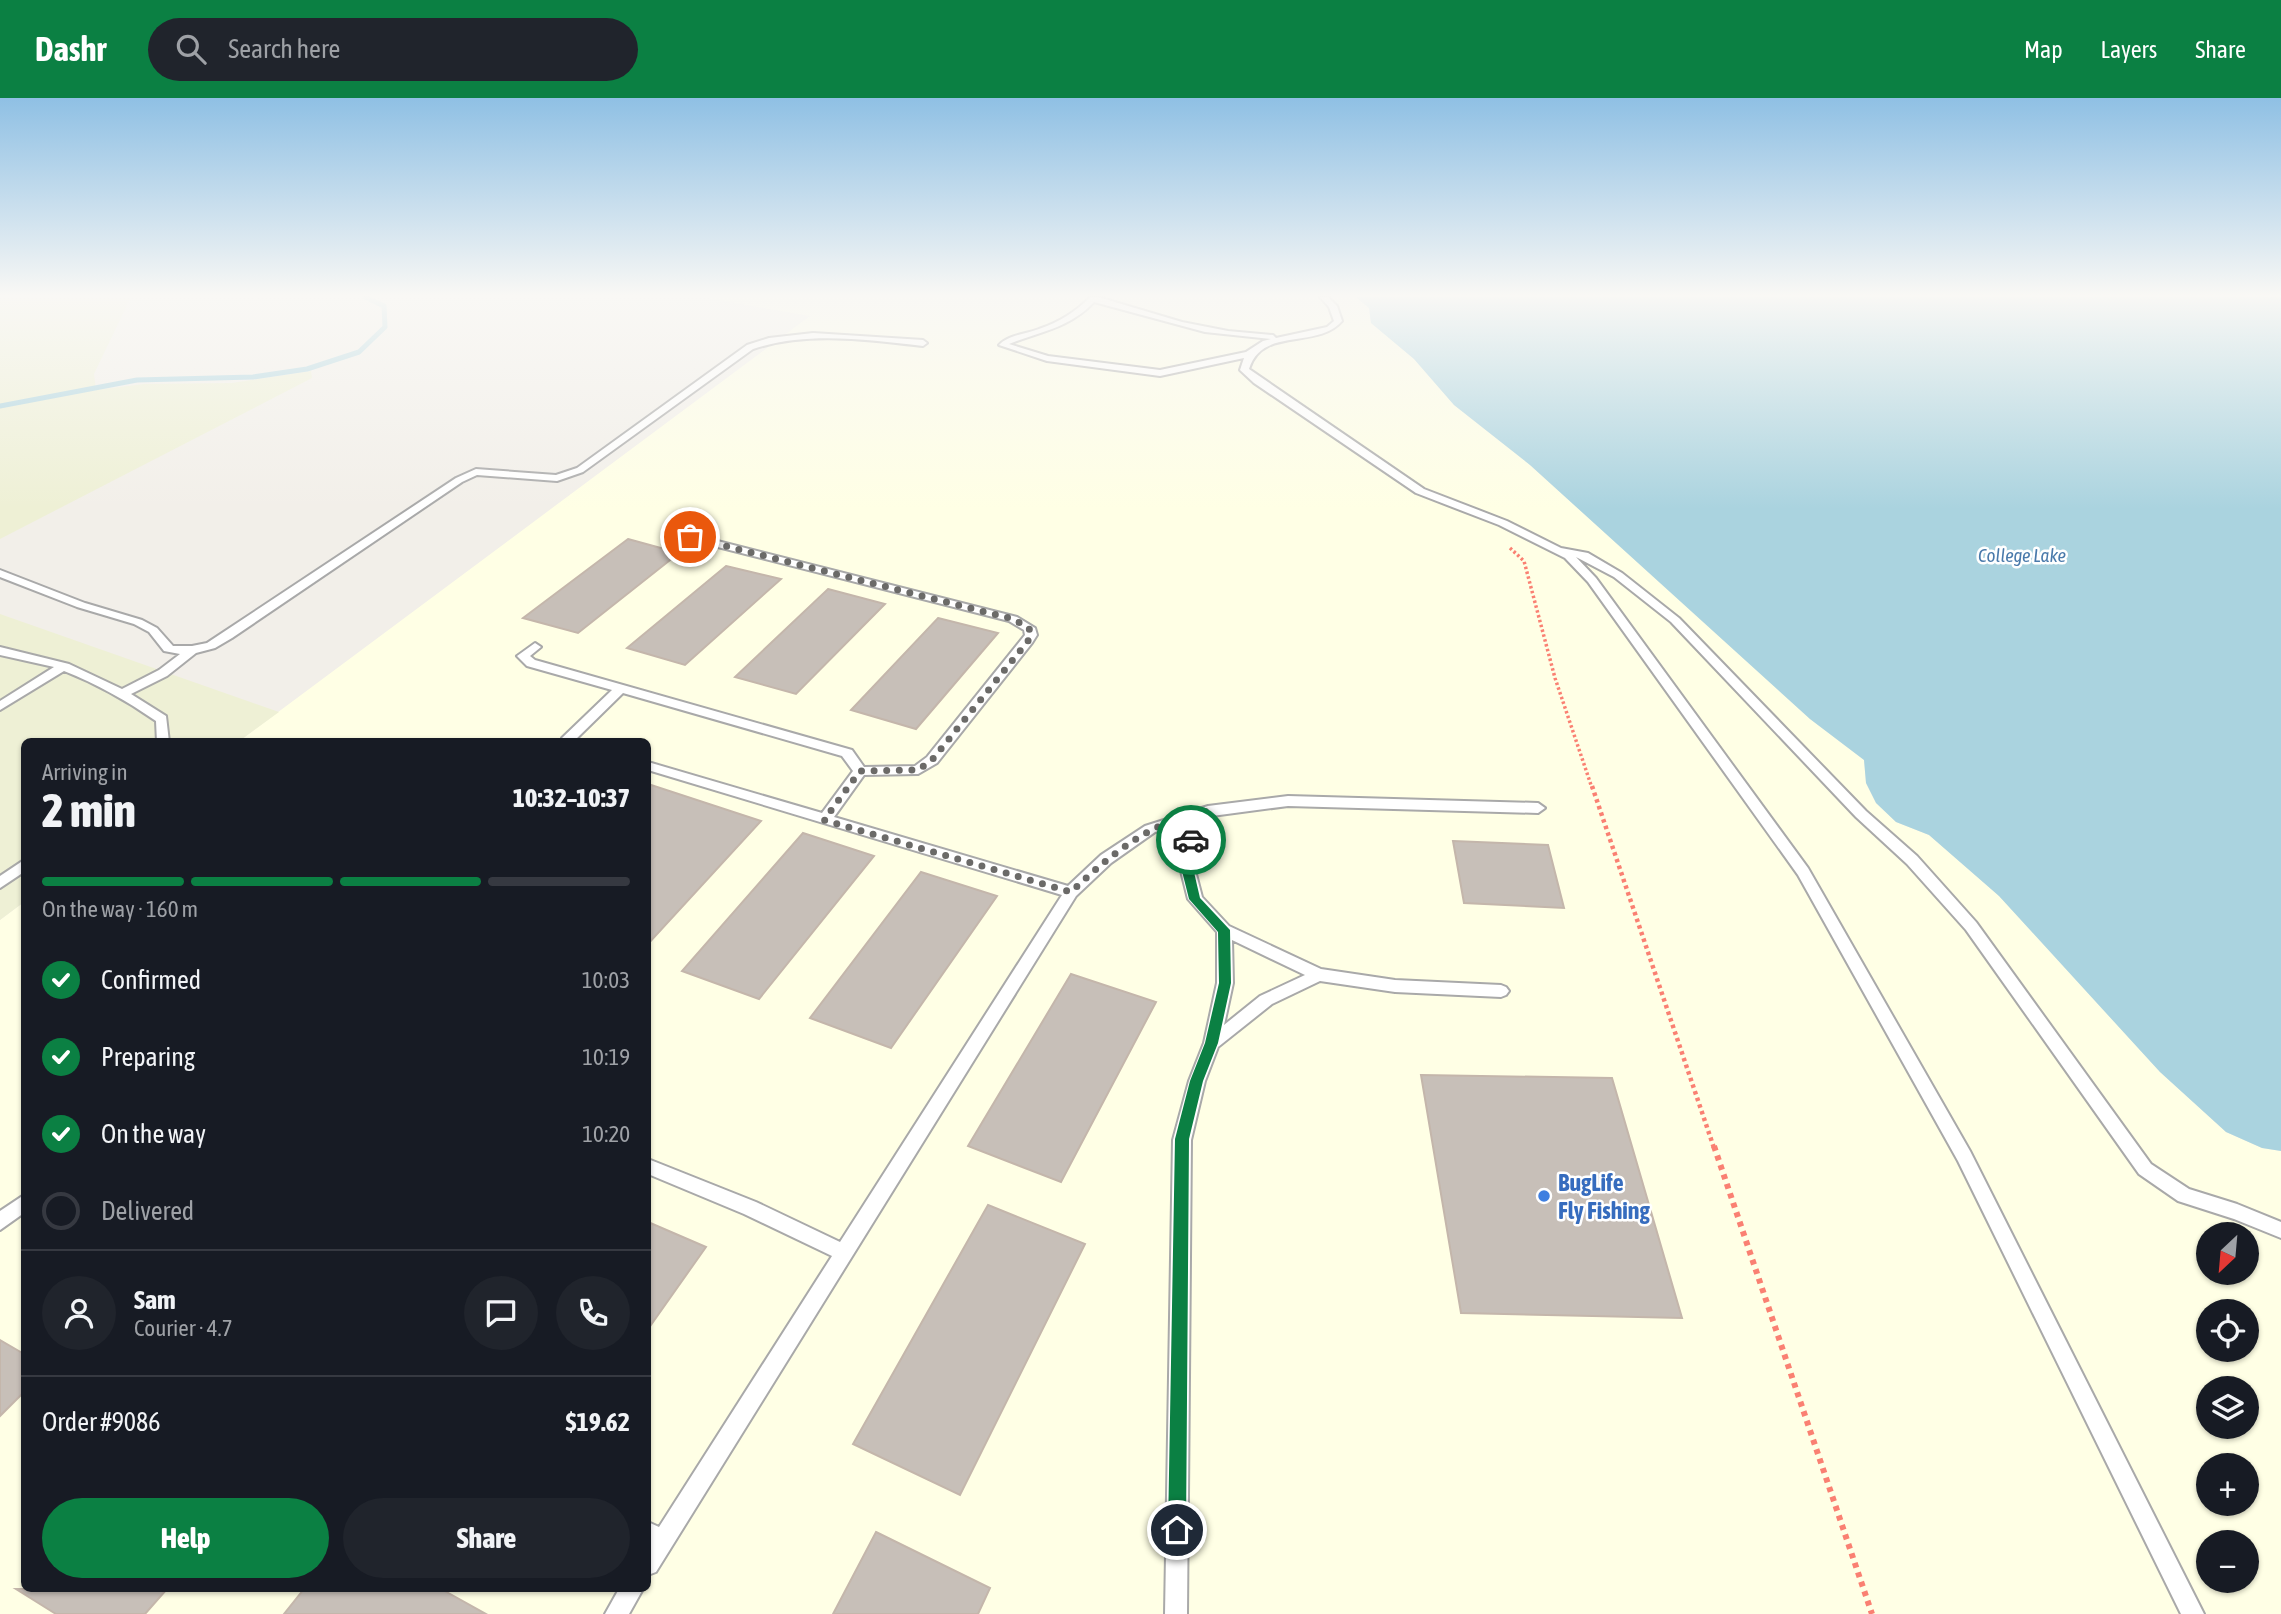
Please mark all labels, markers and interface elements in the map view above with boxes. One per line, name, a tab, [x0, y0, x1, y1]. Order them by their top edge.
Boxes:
search box	[148, 18, 638, 81]
text: Dashr	[35, 30, 106, 68]
icon: search	[172, 30, 210, 68]
text: Search here	[228, 34, 340, 64]
text: Map	[2024, 36, 2063, 63]
text: Layers	[2101, 36, 2157, 63]
text: Share	[2195, 36, 2246, 63]
pin	[660, 507, 720, 567]
icon: bag	[671, 518, 709, 556]
water label: College Lake	[1978, 544, 2066, 566]
text: Arriving in	[42, 759, 128, 785]
text: 10:32–10:37	[513, 783, 630, 813]
text: 2 min	[42, 784, 136, 837]
courier	[1156, 805, 1226, 875]
icon: car	[1172, 821, 1210, 859]
text: On the way · 160 m	[42, 896, 198, 922]
icon: check	[42, 961, 80, 999]
text: Confirmed	[101, 965, 201, 995]
text: 10:03	[582, 967, 630, 993]
icon: check	[42, 1038, 80, 1076]
text: Preparing	[101, 1042, 195, 1072]
text: 10:19	[582, 1044, 630, 1070]
icon: check	[42, 1115, 80, 1153]
text: On the way	[101, 1119, 206, 1149]
text: 10:20	[582, 1121, 630, 1147]
place label: BugLife Fly Fishing	[1558, 1169, 1650, 1224]
marker: BugLife Fly Fishing	[1536, 1188, 1552, 1204]
text: Delivered	[101, 1196, 194, 1226]
north arrow	[2196, 1222, 2259, 1284]
map controls	[2196, 1222, 2259, 1593]
button: person	[42, 1276, 116, 1350]
button: chat	[464, 1276, 538, 1350]
button: phone	[556, 1276, 630, 1350]
text: Sam	[134, 1285, 176, 1315]
button: locate	[2196, 1299, 2259, 1362]
text: Courier · 4.7	[134, 1315, 233, 1341]
button: layers	[2196, 1376, 2259, 1439]
text: Order #9086	[42, 1407, 161, 1437]
text: $19.62	[566, 1407, 630, 1437]
button: +	[2196, 1453, 2259, 1516]
button: Help	[42, 1498, 329, 1578]
button: Share	[343, 1498, 630, 1578]
pin	[1147, 1500, 1207, 1560]
icon: home	[1158, 1511, 1196, 1549]
button: −	[2196, 1530, 2259, 1593]

